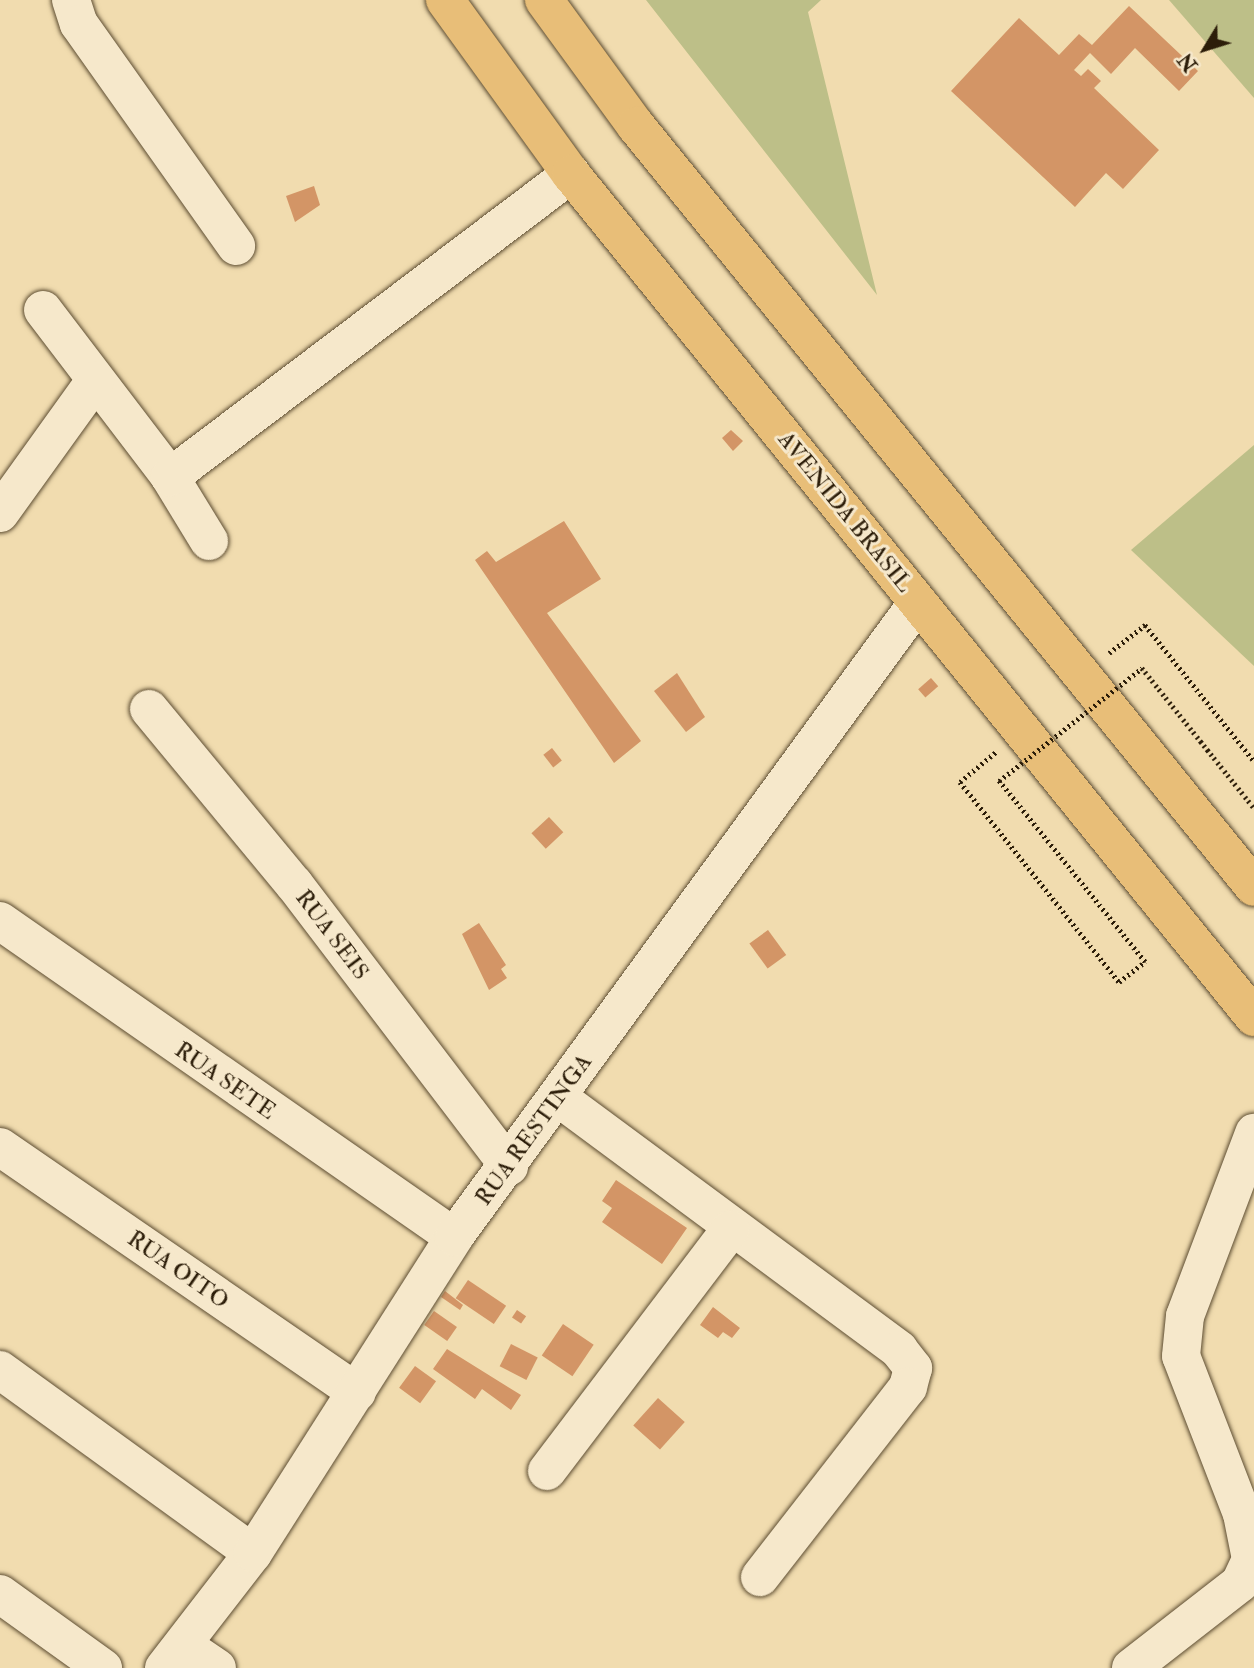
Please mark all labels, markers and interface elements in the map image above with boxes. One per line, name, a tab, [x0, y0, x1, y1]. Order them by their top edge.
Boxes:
north arrow	[1170, 14, 1240, 84]
text: N	[1174, 48, 1203, 76]
street label: AVENIDA BRASIL	[772, 426, 918, 598]
street label: RUA SEIS	[289, 885, 375, 985]
street label: RUA SETE	[169, 1036, 281, 1126]
street label: RUA RESTINGA	[470, 1049, 598, 1211]
street label: RUA OITO	[122, 1225, 234, 1315]

